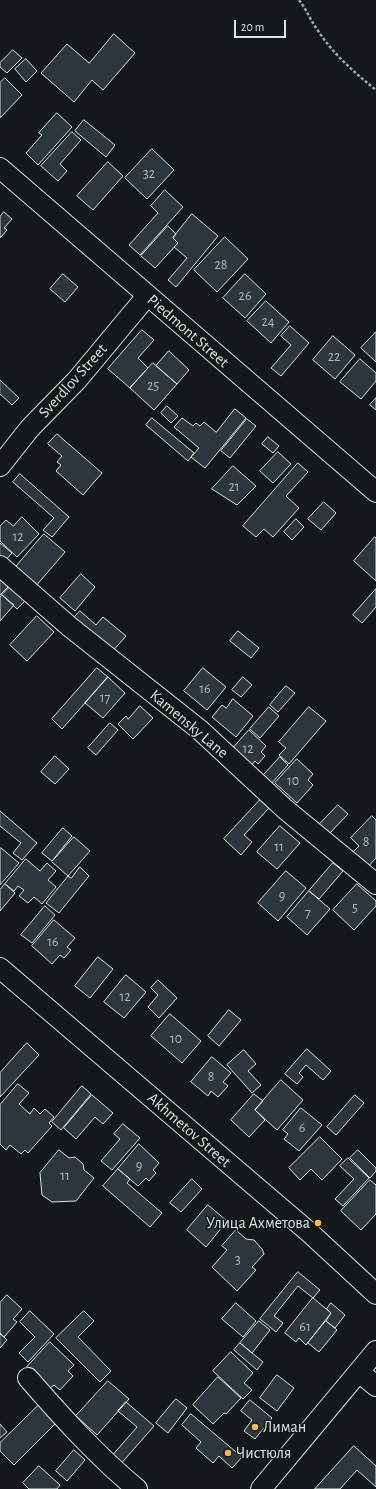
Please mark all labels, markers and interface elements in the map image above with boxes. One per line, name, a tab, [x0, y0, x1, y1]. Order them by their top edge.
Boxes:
scale bar	[236, 12, 288, 38]
text: 20 m	[241, 21, 264, 33]
house number: 32	[143, 166, 155, 182]
house number: 28	[214, 257, 228, 273]
house number: 26	[239, 288, 251, 304]
street label: Piedmont Street	[143, 290, 233, 372]
house number: 24	[261, 314, 275, 330]
street label: Sverdlov Street	[35, 340, 111, 422]
house number: 22	[328, 349, 340, 365]
house number: 25	[147, 378, 159, 394]
house number: 21	[228, 479, 240, 495]
house number: 12	[12, 529, 24, 545]
house number: 16	[199, 681, 211, 697]
street label: Kamensky Lane	[146, 686, 232, 762]
house number: 17	[100, 690, 110, 706]
house number: 12	[242, 741, 254, 757]
house number: 10	[287, 773, 299, 789]
house number: 8	[363, 834, 369, 850]
house number: 11	[274, 839, 284, 855]
house number: 9	[279, 888, 285, 904]
house number: 5	[352, 900, 358, 916]
house number: 7	[305, 905, 311, 921]
house number: 16	[47, 934, 59, 950]
house number: 12	[119, 989, 131, 1005]
house number: 10	[170, 1031, 182, 1047]
house number: 8	[208, 1069, 214, 1085]
street label: Akhmetov Street	[143, 1088, 235, 1172]
house number: 6	[299, 1120, 305, 1136]
house number: 9	[136, 1158, 142, 1174]
house number: 11	[60, 1168, 70, 1184]
place label: Улица Ахметова	[206, 1213, 310, 1233]
marker: Улица Ахметова	[313, 1218, 323, 1228]
house number: 3	[235, 1252, 241, 1268]
house number: 61	[299, 1319, 311, 1335]
place label: Лиман	[263, 1417, 306, 1437]
marker: Лиман	[250, 1422, 260, 1432]
place label: Чистюля	[236, 1443, 291, 1463]
marker: Чистюля	[223, 1448, 233, 1458]

